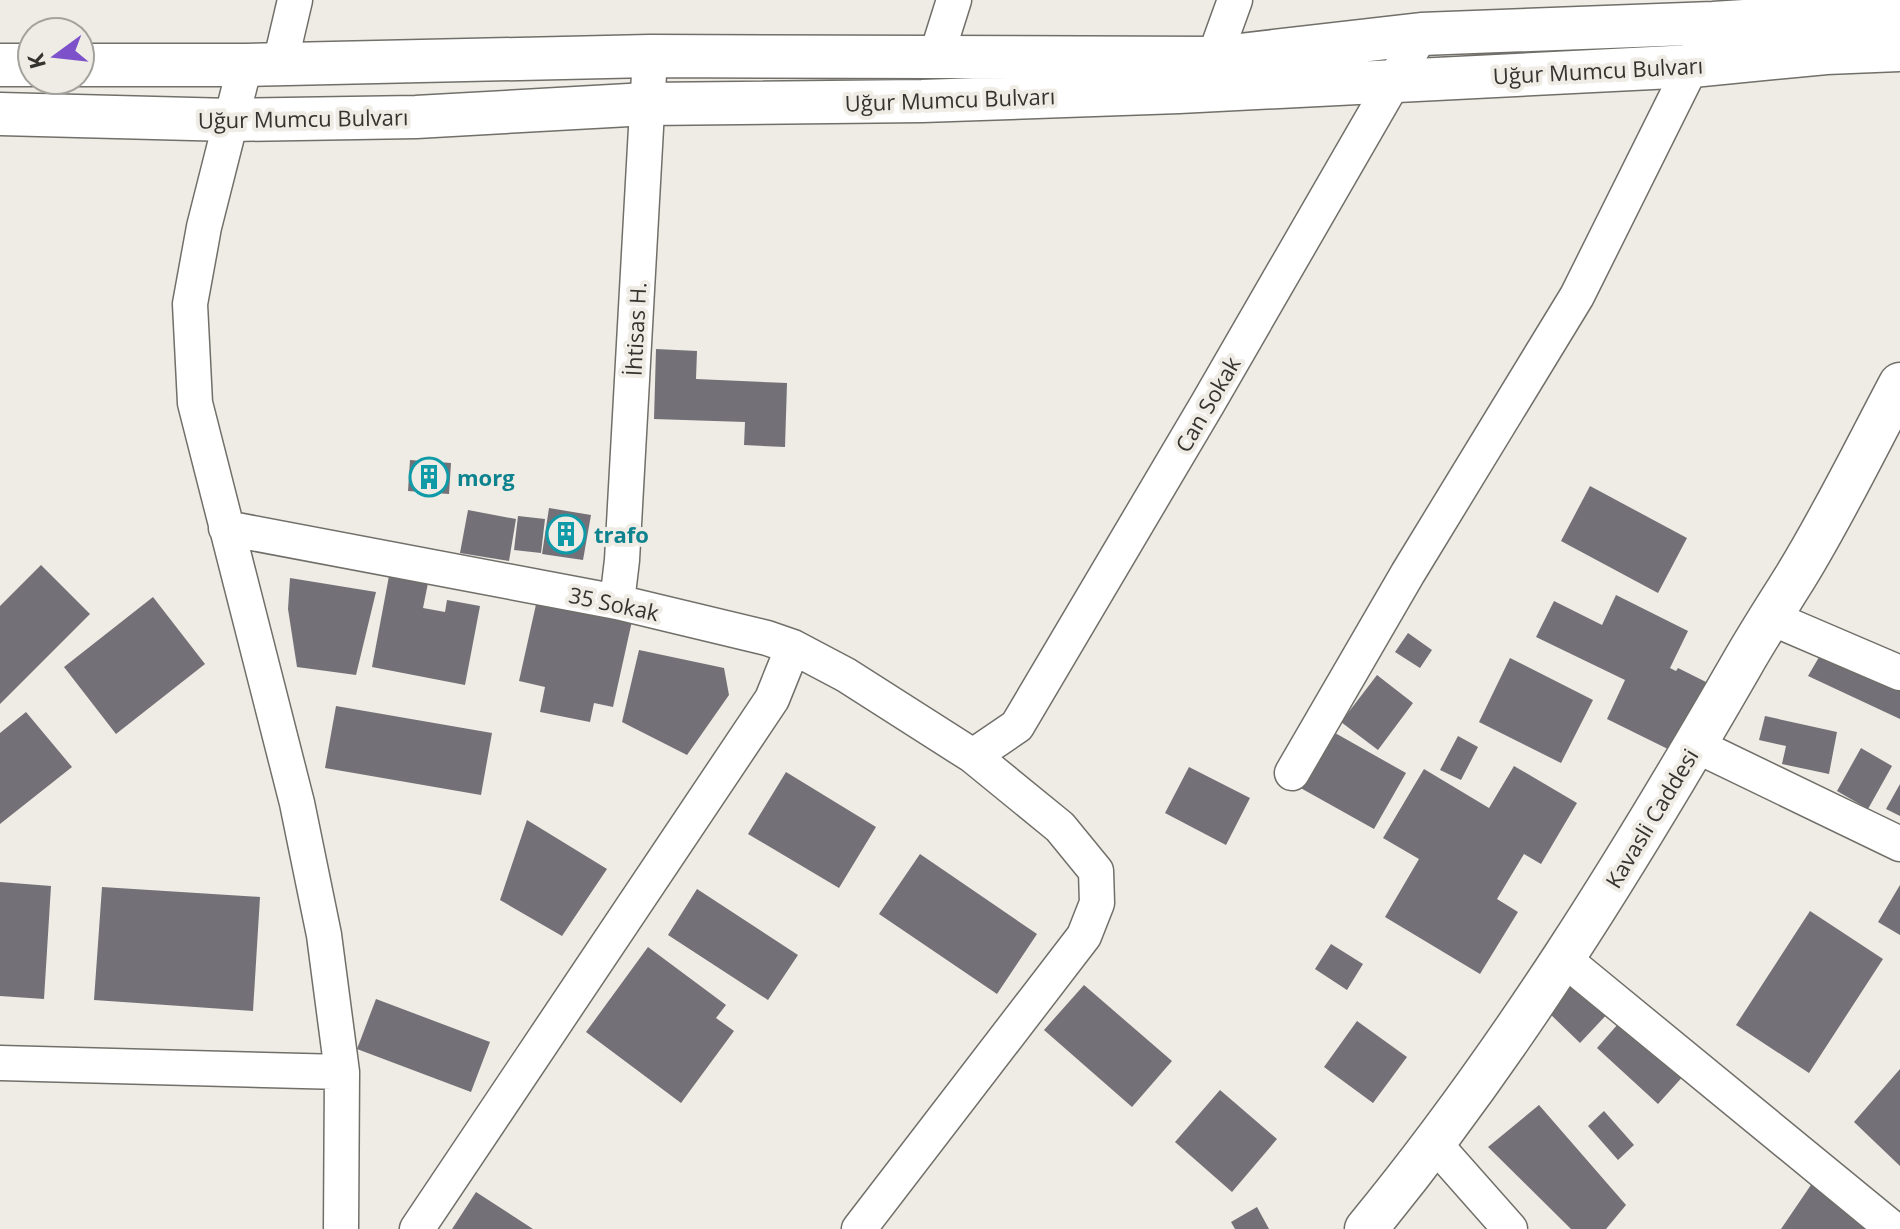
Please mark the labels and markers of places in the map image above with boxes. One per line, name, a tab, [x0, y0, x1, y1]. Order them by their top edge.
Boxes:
building icon: morg	[408, 456, 450, 498]
place label: morg	[457, 462, 515, 492]
building icon: trafo	[545, 513, 587, 555]
place label: trafo	[594, 519, 649, 549]

